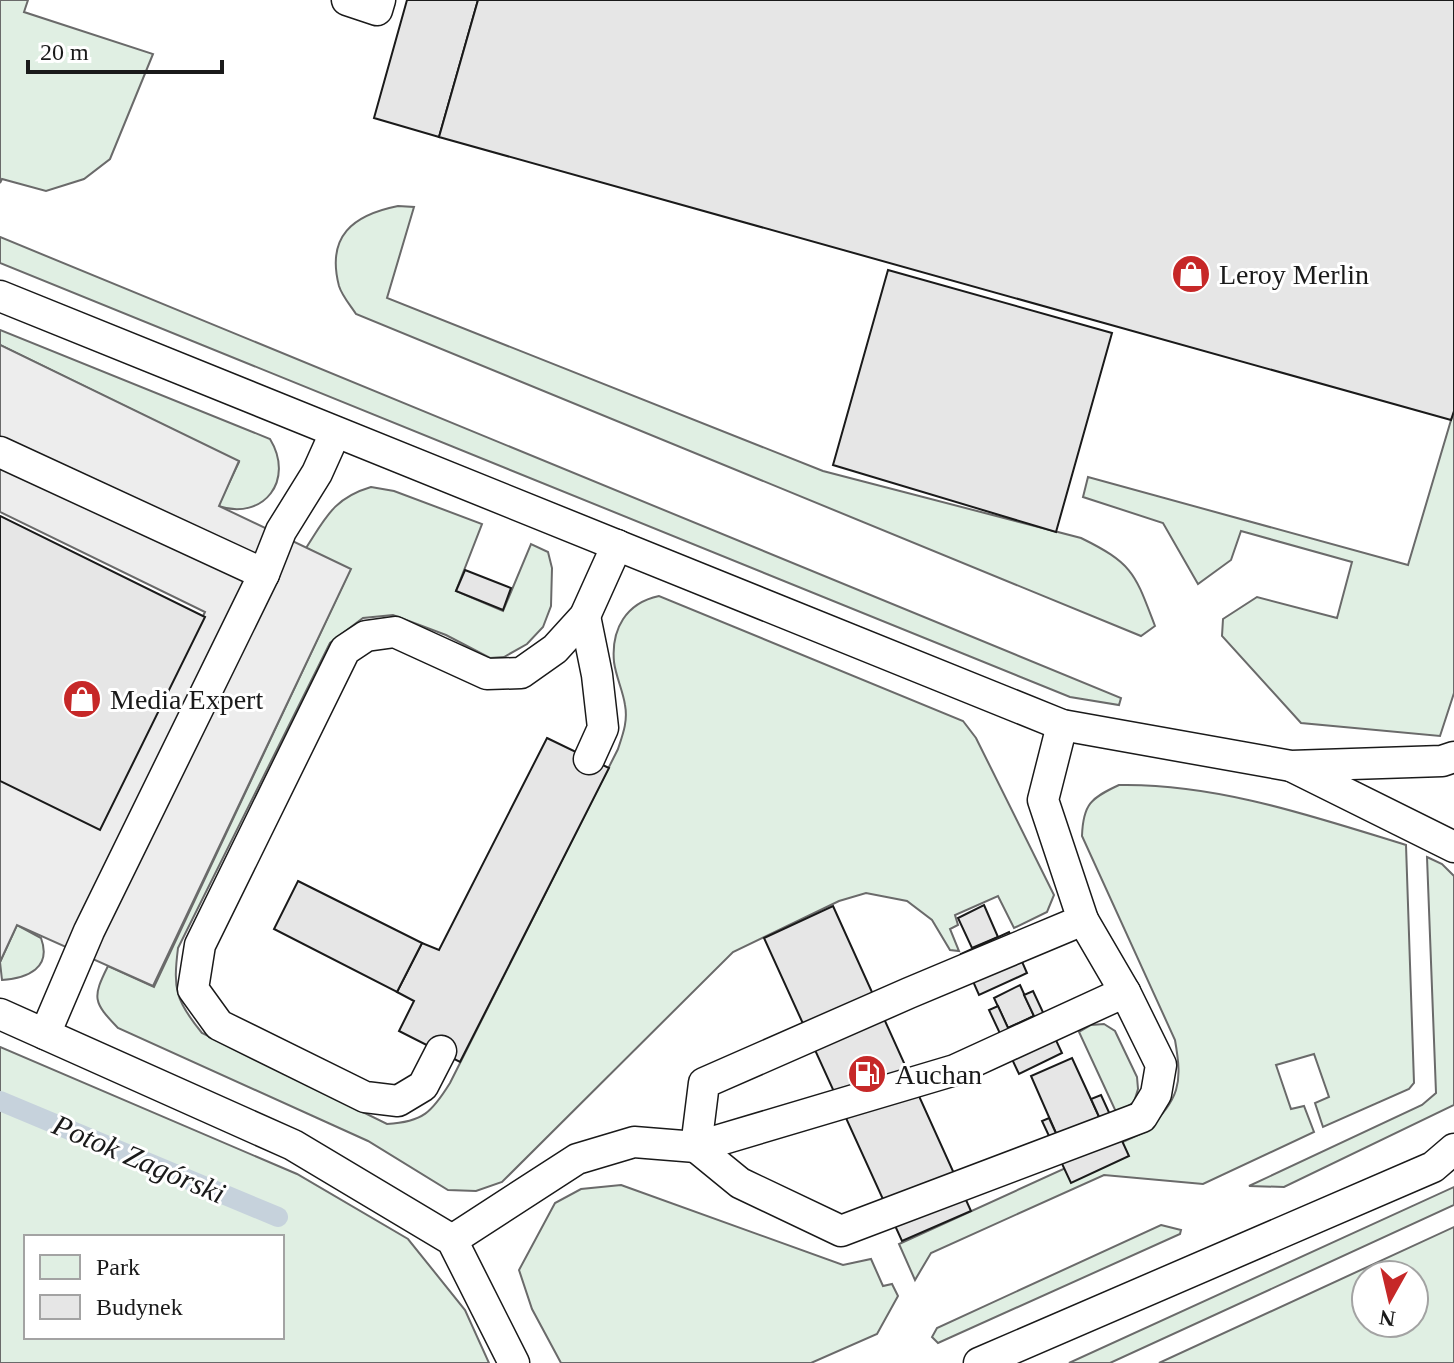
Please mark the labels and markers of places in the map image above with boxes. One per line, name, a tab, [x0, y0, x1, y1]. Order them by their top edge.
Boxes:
shop icon: Leroy Merlin	[1170, 253, 1212, 295]
place label: Leroy Merlin	[1219, 259, 1369, 290]
shop icon: Media Expert	[61, 678, 103, 720]
place label: Media Expert	[110, 684, 263, 715]
fuel station icon: Auchan	[846, 1053, 888, 1095]
place label: Auchan	[895, 1059, 982, 1090]

